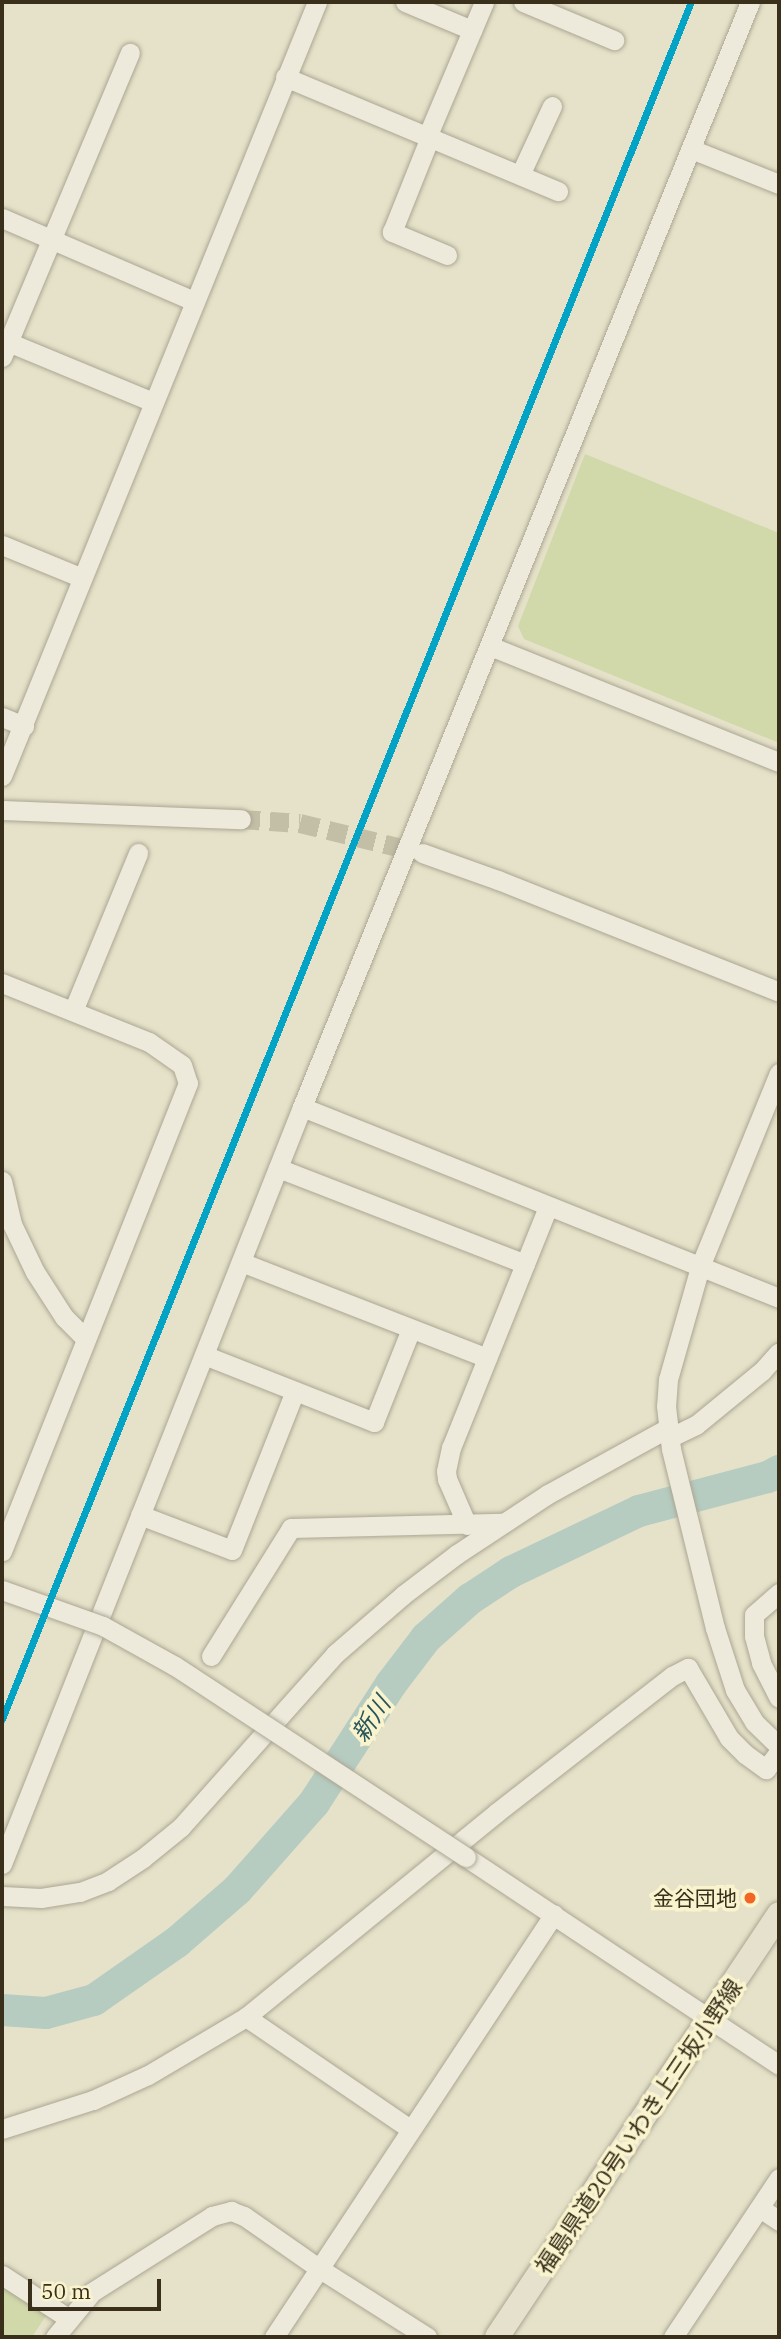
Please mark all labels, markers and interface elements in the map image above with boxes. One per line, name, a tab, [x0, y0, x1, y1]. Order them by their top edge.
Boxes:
water label: 新川	[346, 1691, 396, 1747]
place label: 金谷団地	[653, 1885, 737, 1911]
marker: 金谷団地	[743, 1891, 757, 1905]
street label: 福島県道20号いわき上三坂小野線	[529, 1973, 747, 2279]
scale bar	[32, 2266, 164, 2310]
text: 50 m	[41, 2277, 91, 2305]

